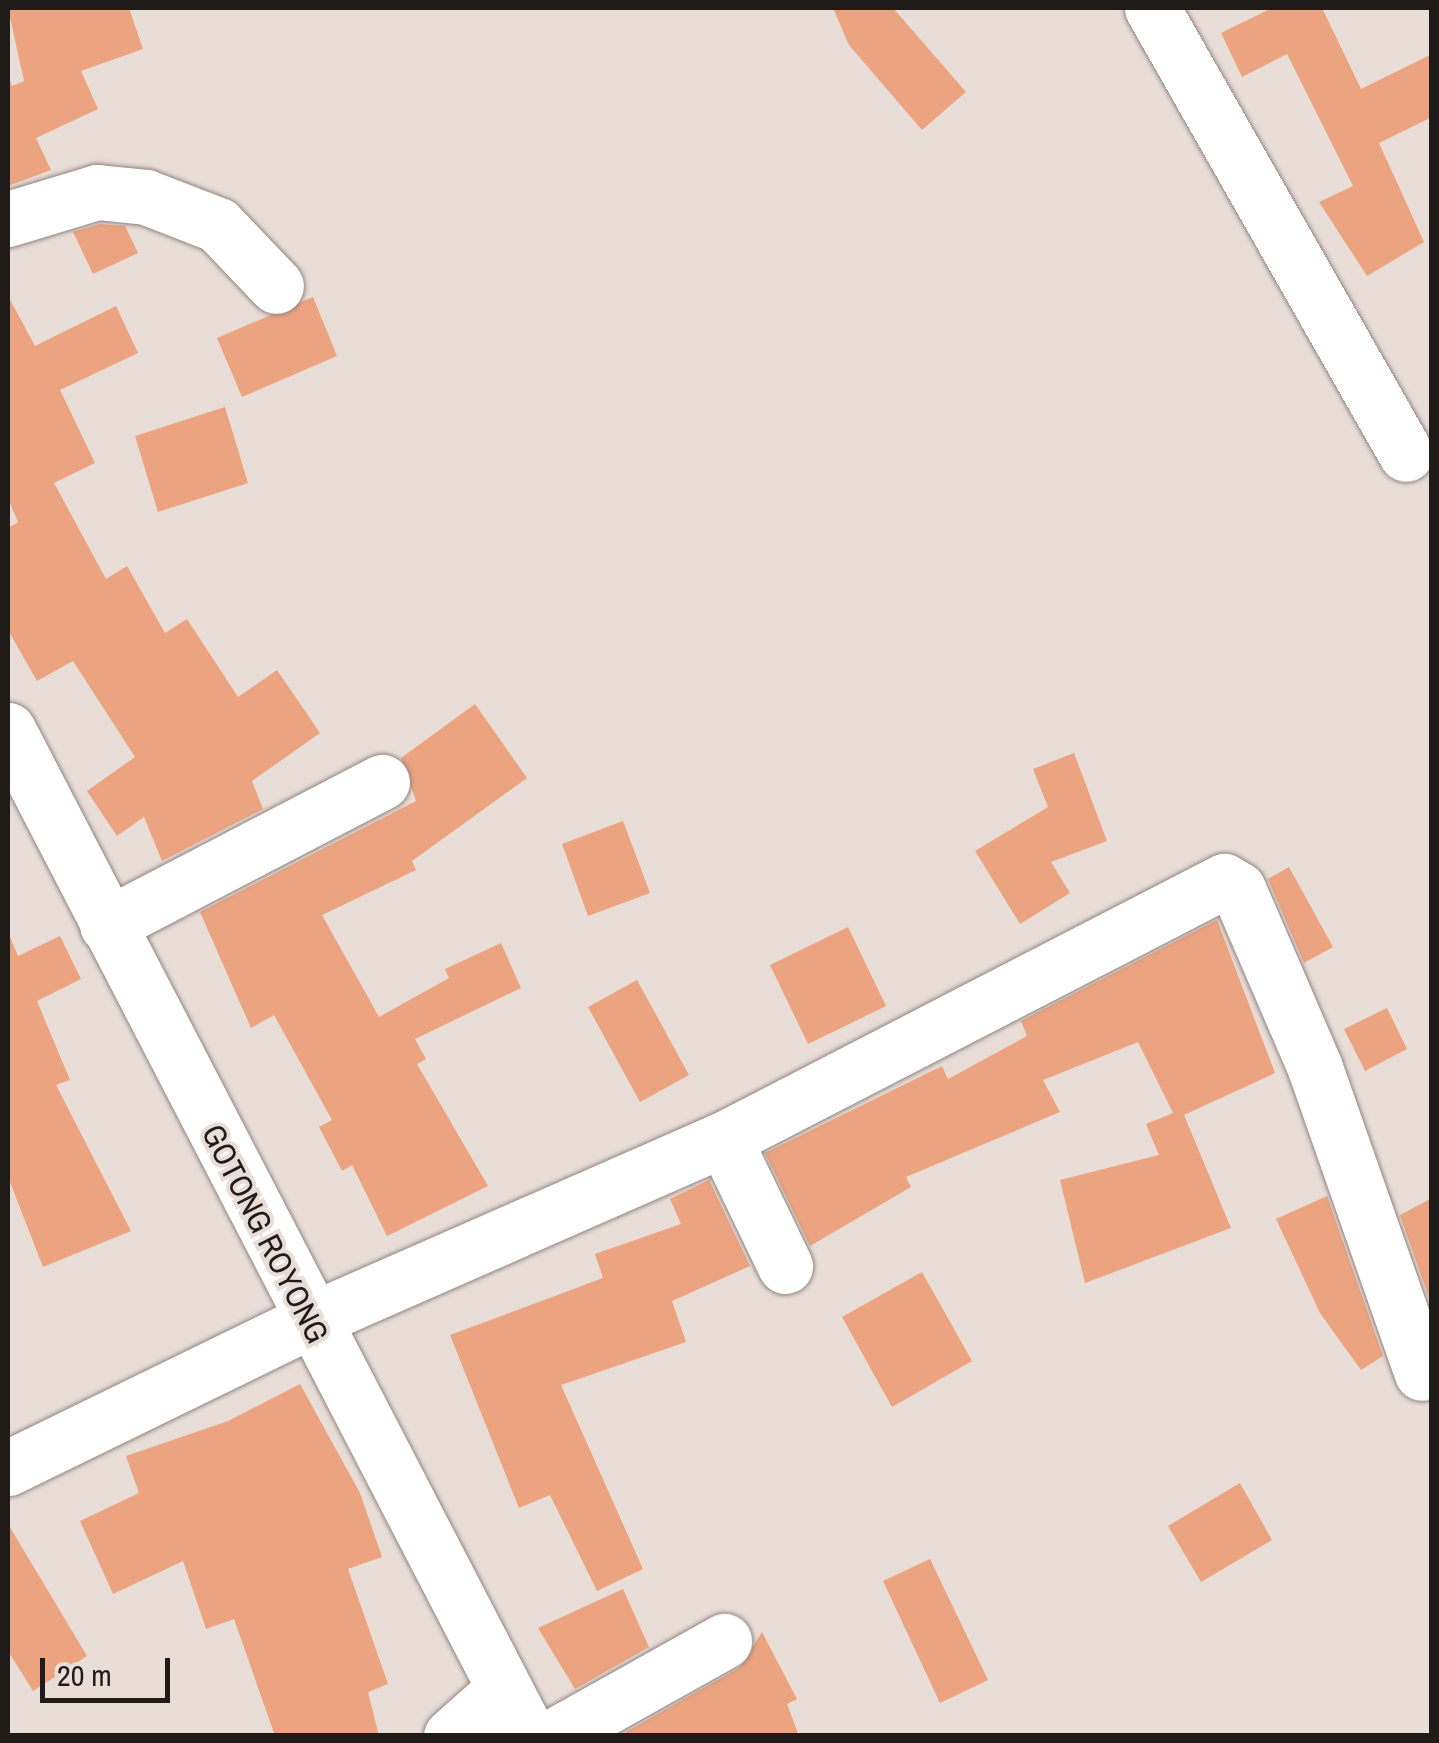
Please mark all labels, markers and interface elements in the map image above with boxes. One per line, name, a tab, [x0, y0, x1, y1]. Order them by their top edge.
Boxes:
street label: GOTONG ROYONG	[193, 1118, 337, 1350]
scale bar	[45, 1638, 175, 1700]
text: 20 m	[57, 1655, 112, 1695]

